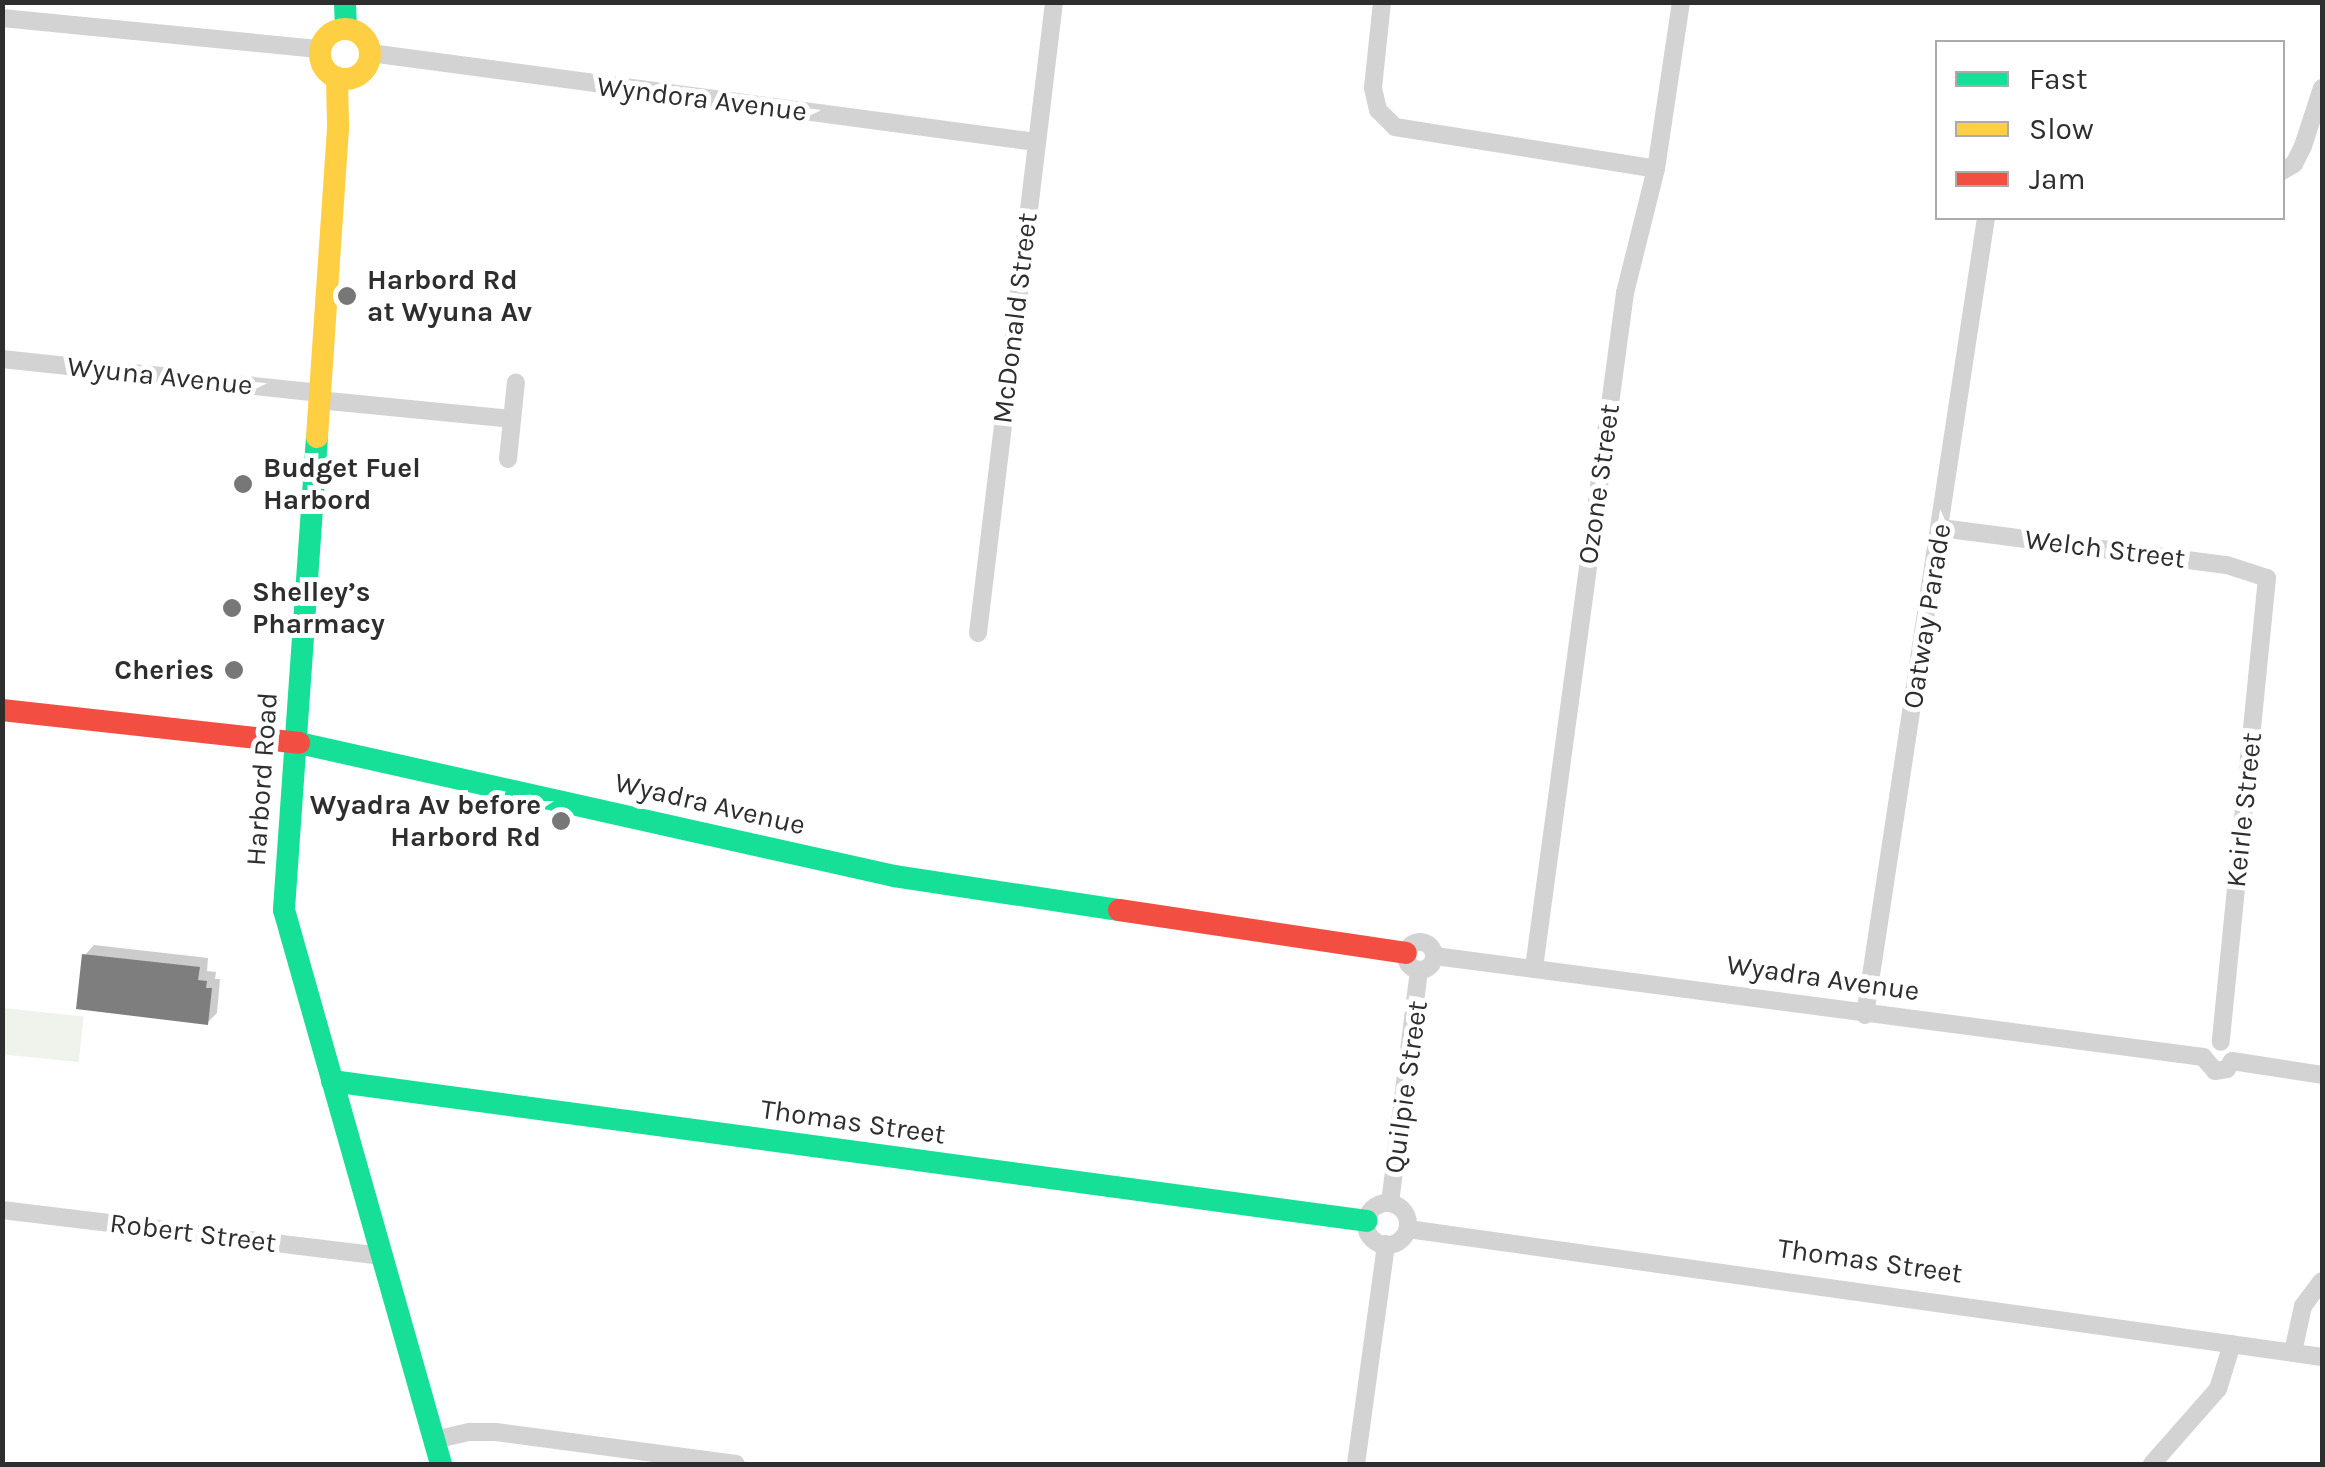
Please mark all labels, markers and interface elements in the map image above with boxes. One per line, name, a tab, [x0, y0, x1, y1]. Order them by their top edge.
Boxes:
legend	[1935, 40, 2285, 220]
text: Fast	[2029, 61, 2088, 97]
street label: Wyndora Avenue	[595, 69, 809, 129]
text: Slow	[2029, 111, 2094, 147]
text: Jam	[2029, 161, 2086, 197]
street label: McDonald Street	[985, 211, 1045, 425]
place label: Harbord Rd at Wyuna Av	[367, 263, 532, 329]
marker: Harbord Rd at Wyuna Av	[336, 285, 358, 307]
street label: Wyuna Avenue	[66, 350, 254, 402]
street label: Ozone Street	[1571, 402, 1627, 566]
place label: Budget Fuel Harbord	[263, 451, 421, 517]
marker: Budget Fuel Harbord	[232, 473, 254, 495]
street label: Oatway Parade	[1896, 521, 1958, 711]
street label: Welch Street	[2023, 523, 2187, 575]
place label: Shelley’s Pharmacy	[252, 575, 385, 641]
marker: Shelley’s Pharmacy	[221, 597, 243, 619]
place label: Cheries	[114, 653, 214, 687]
marker: Cheries	[223, 659, 245, 681]
street label: Harbord Road	[239, 691, 285, 867]
street label: Keirle Street	[2219, 731, 2269, 889]
street label: Wyadra Avenue	[612, 766, 808, 842]
place label: Wyadra Av before Harbord Rd	[310, 788, 541, 854]
marker: Wyadra Av before Harbord Rd	[550, 810, 572, 832]
street label: Wyadra Avenue	[1724, 948, 1922, 1008]
street label: Quilpie Street	[1377, 999, 1435, 1175]
street label: Thomas Street	[759, 1092, 947, 1152]
street label: Robert Street	[108, 1206, 278, 1260]
street label: Thomas Street	[1776, 1231, 1964, 1291]

